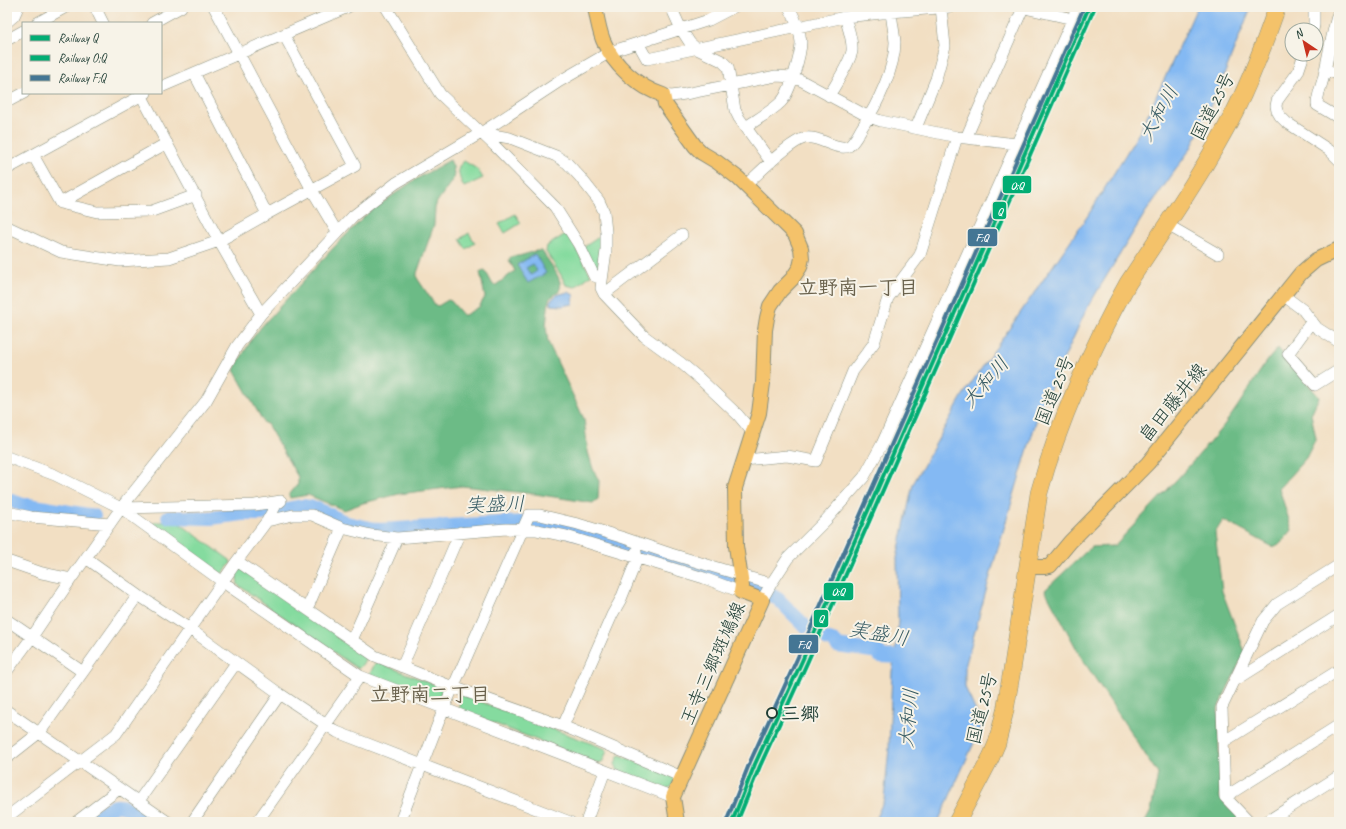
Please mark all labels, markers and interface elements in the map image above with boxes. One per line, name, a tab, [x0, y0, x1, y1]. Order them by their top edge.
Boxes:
legend	[22, 22, 162, 94]
north arrow	[1284, 22, 1324, 62]
text: N	[1291, 25, 1307, 41]
text: Railway Q	[58, 30, 100, 46]
text: Railway O;Q	[58, 50, 108, 66]
street label: 国道25号	[1185, 68, 1240, 145]
text: Railway F;Q	[58, 70, 108, 86]
water label: 大和川	[1133, 81, 1184, 146]
line badge: O;Q	[1002, 175, 1032, 194]
text: O;Q	[1010, 178, 1025, 192]
line badge: Q	[992, 201, 1007, 220]
text: Q	[997, 204, 1004, 218]
line badge: F;Q	[967, 228, 998, 247]
text: F;Q	[976, 230, 990, 244]
district label: 立野南一丁目	[798, 275, 918, 300]
water label: 大和川	[956, 351, 1014, 413]
street label: 国道25号	[1030, 352, 1080, 429]
street label: 畠田藤井線	[1134, 358, 1212, 447]
water label: 実盛川	[465, 491, 525, 518]
line badge: O;Q	[823, 582, 854, 601]
text: O;Q	[831, 584, 846, 598]
street label: 王寺三郷斑鳩線	[675, 598, 751, 729]
line badge: Q	[813, 609, 829, 628]
text: Q	[818, 611, 825, 625]
water label: 実盛川	[847, 616, 911, 651]
line badge: F;Q	[788, 634, 819, 654]
text: F;Q	[798, 637, 812, 651]
street label: 国道25号	[961, 669, 1003, 747]
district label: 立野南二丁目	[370, 682, 490, 707]
water label: 大和川	[893, 687, 924, 749]
place label: 三郷	[781, 702, 819, 726]
marker: 三郷	[766, 707, 778, 719]

